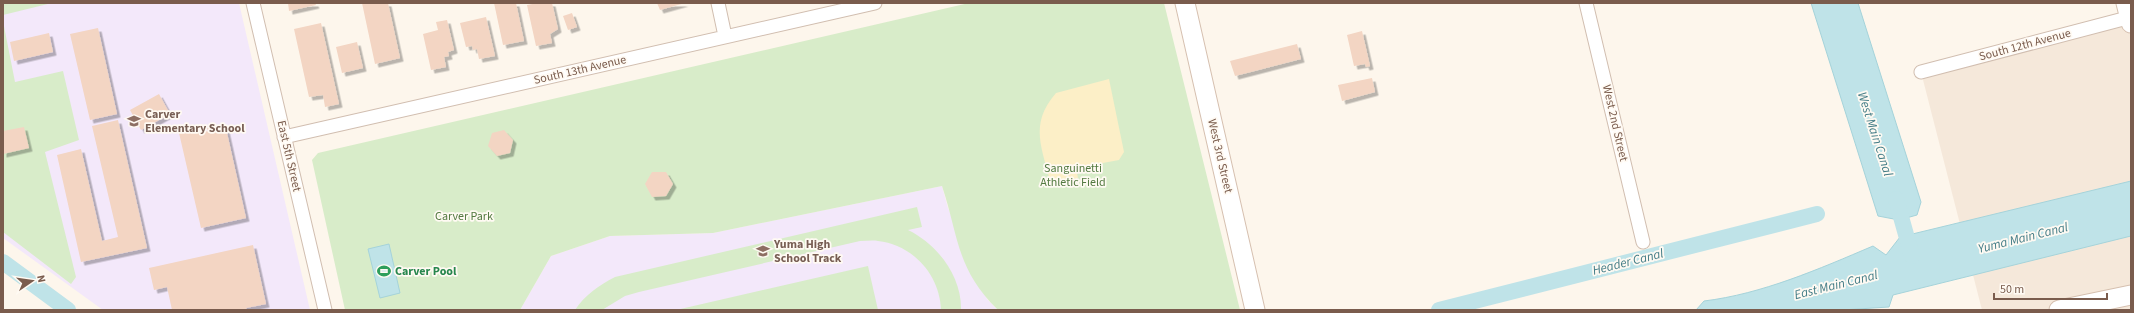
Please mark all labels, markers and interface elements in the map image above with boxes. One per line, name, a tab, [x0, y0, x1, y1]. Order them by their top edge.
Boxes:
street label: South 12th Avenue	[1977, 25, 2073, 65]
street label: South 13th Avenue	[532, 51, 628, 89]
street label: West 2nd Street	[1598, 83, 1632, 163]
water label: West Main Canal	[1853, 89, 1897, 179]
place label: Carver Elementary School	[145, 106, 245, 137]
school or university icon: Carver Elementary School	[126, 113, 142, 129]
street label: West 3rd Street	[1203, 117, 1237, 195]
street label: East 5th Street	[273, 119, 305, 193]
park label: Sanguinetti Athletic Field	[1040, 160, 1106, 191]
park label: Carver Park	[435, 208, 493, 225]
water label: Yuma Main Canal	[1976, 218, 2071, 258]
place label: Yuma High School Track	[773, 236, 842, 267]
school or university icon: Yuma High School Track	[755, 243, 771, 259]
water label: Header Canal	[1591, 244, 1666, 280]
north arrow	[12, 261, 52, 301]
sports icon: Carver Pool	[376, 263, 392, 279]
place label: Carver Pool	[395, 263, 457, 280]
water label: East Main Canal	[1792, 266, 1880, 304]
text: N	[33, 274, 49, 284]
scale bar	[1994, 275, 2107, 301]
text: 50 m	[2000, 281, 2024, 298]

